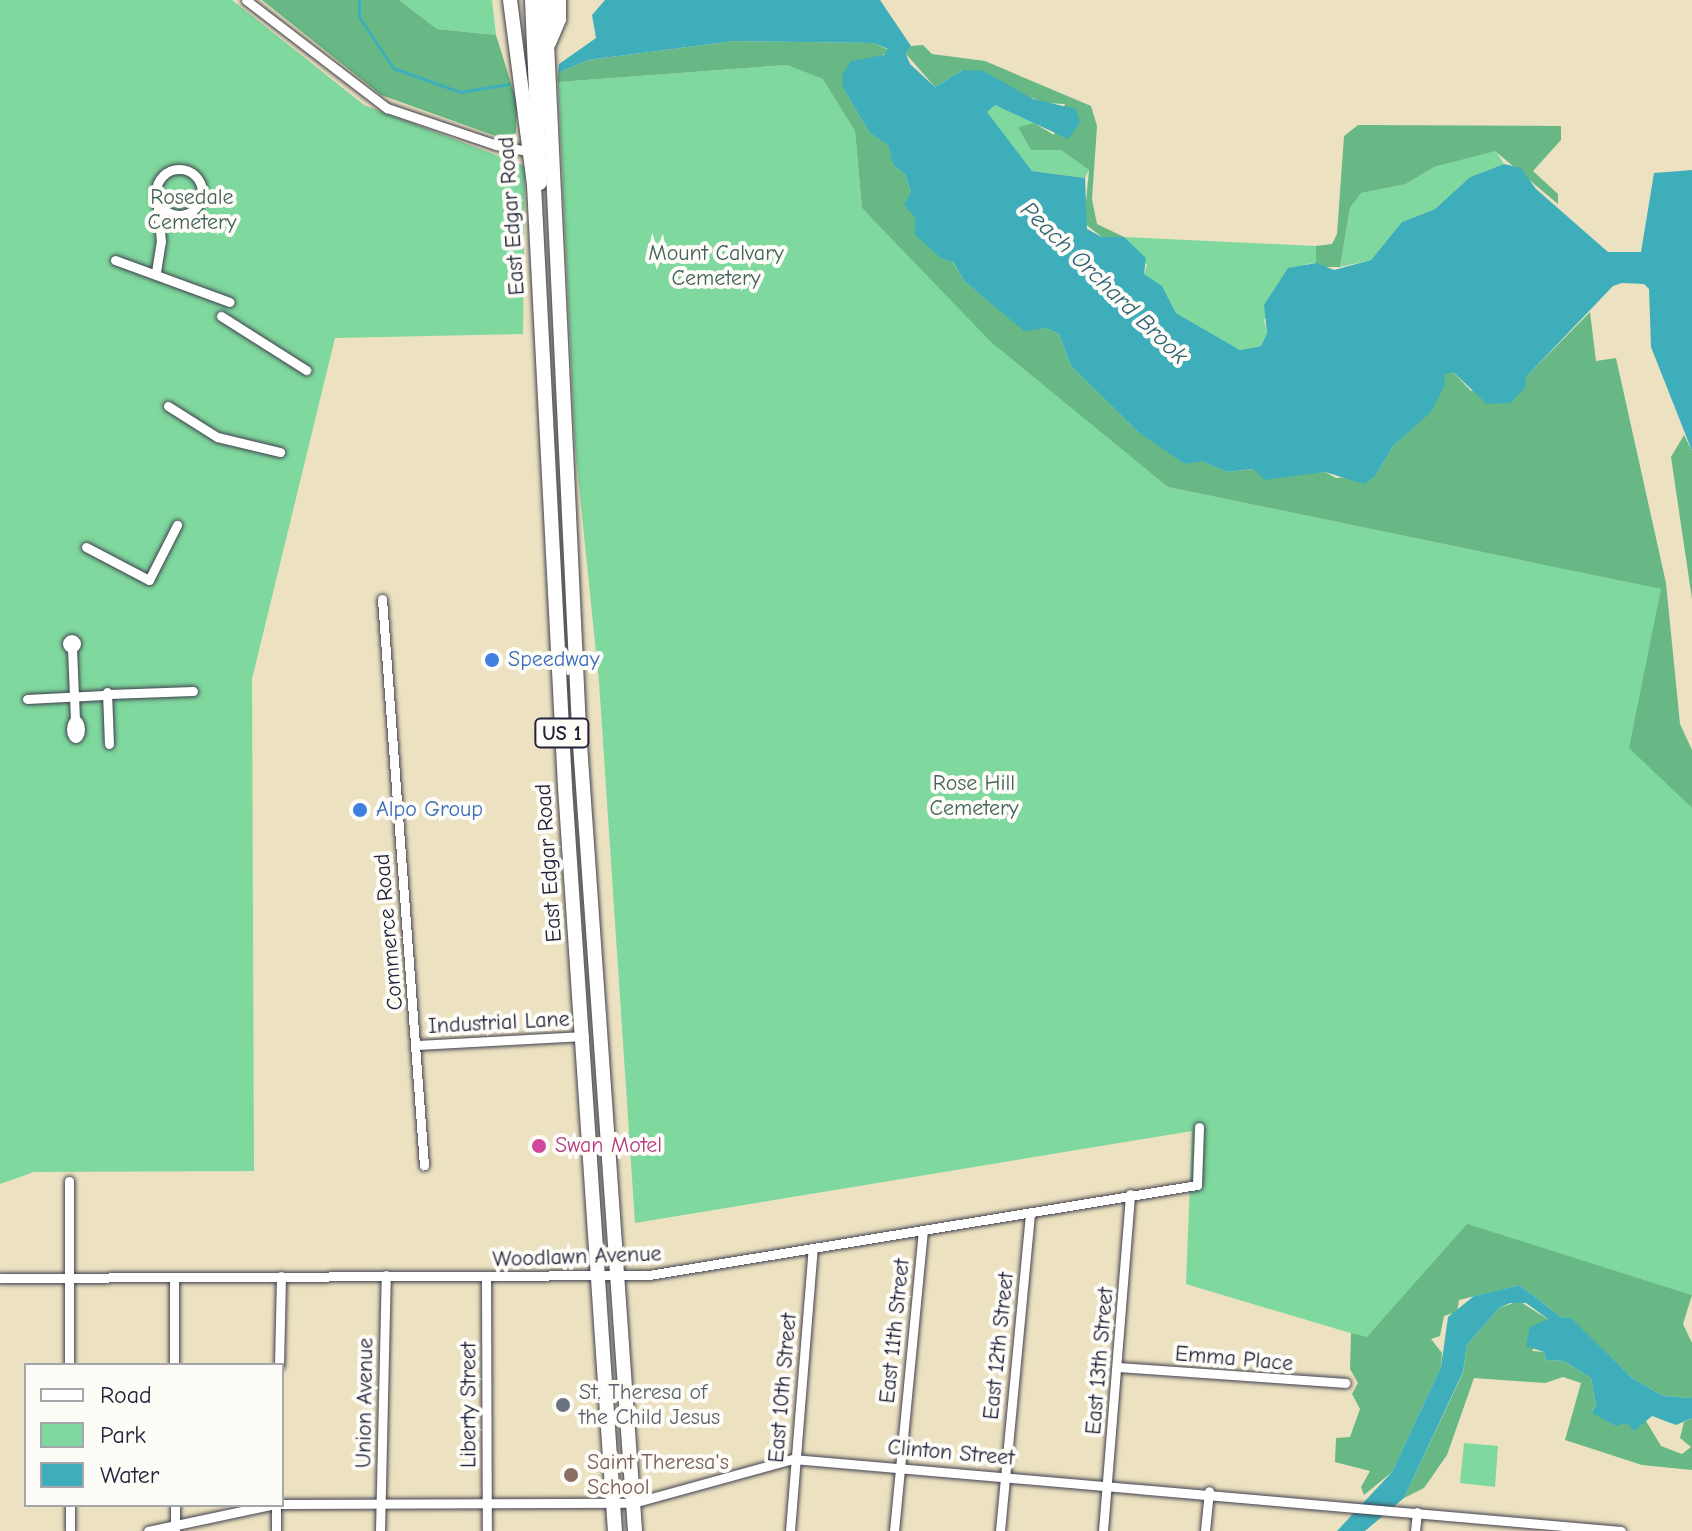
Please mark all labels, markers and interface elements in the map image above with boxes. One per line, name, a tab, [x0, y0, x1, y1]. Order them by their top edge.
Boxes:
street label: East Edgar Road	[493, 136, 531, 296]
park label: Rosedale Cemetery	[148, 184, 236, 236]
water label: Peach Orchard Brook	[1014, 196, 1194, 370]
park label: Mount Calvary Cemetery	[648, 240, 784, 292]
place label: Speedway	[508, 647, 599, 673]
marker: Speedway	[483, 651, 501, 669]
road number: US 1	[534, 717, 590, 749]
park label: Rose Hill Cemetery	[930, 770, 1018, 822]
street label: East Edgar Road	[530, 783, 568, 943]
place label: Alpo Group	[376, 797, 483, 823]
marker: Alpo Group	[351, 801, 369, 819]
street label: Commerce Road	[369, 853, 409, 1011]
street label: Industrial Lane	[428, 1006, 570, 1040]
place label: Swan Motel	[555, 1133, 662, 1159]
marker: Swan Motel	[530, 1137, 548, 1155]
street label: Woodlawn Avenue	[492, 1241, 662, 1273]
street label: East 11th Street	[874, 1257, 916, 1405]
street label: East 12th Street	[978, 1271, 1020, 1421]
street label: East 13th Street	[1080, 1286, 1120, 1436]
street label: East 10th Street	[763, 1312, 803, 1464]
street label: Union Avenue	[351, 1338, 379, 1468]
street label: Emma Place	[1174, 1341, 1294, 1377]
street label: Liberty Street	[456, 1342, 482, 1468]
legend	[24, 1363, 284, 1507]
place label: St. Theresa of the Child Jesus	[579, 1379, 720, 1430]
text: Road	[100, 1381, 152, 1409]
marker: St. Theresa of the Child Jesus	[554, 1396, 572, 1414]
text: Park	[100, 1421, 146, 1449]
street label: Clinton Street	[886, 1434, 1016, 1472]
place label: Saint Theresa's School	[587, 1449, 729, 1500]
text: Water	[100, 1461, 159, 1489]
marker: Saint Theresa's School	[562, 1466, 580, 1484]

